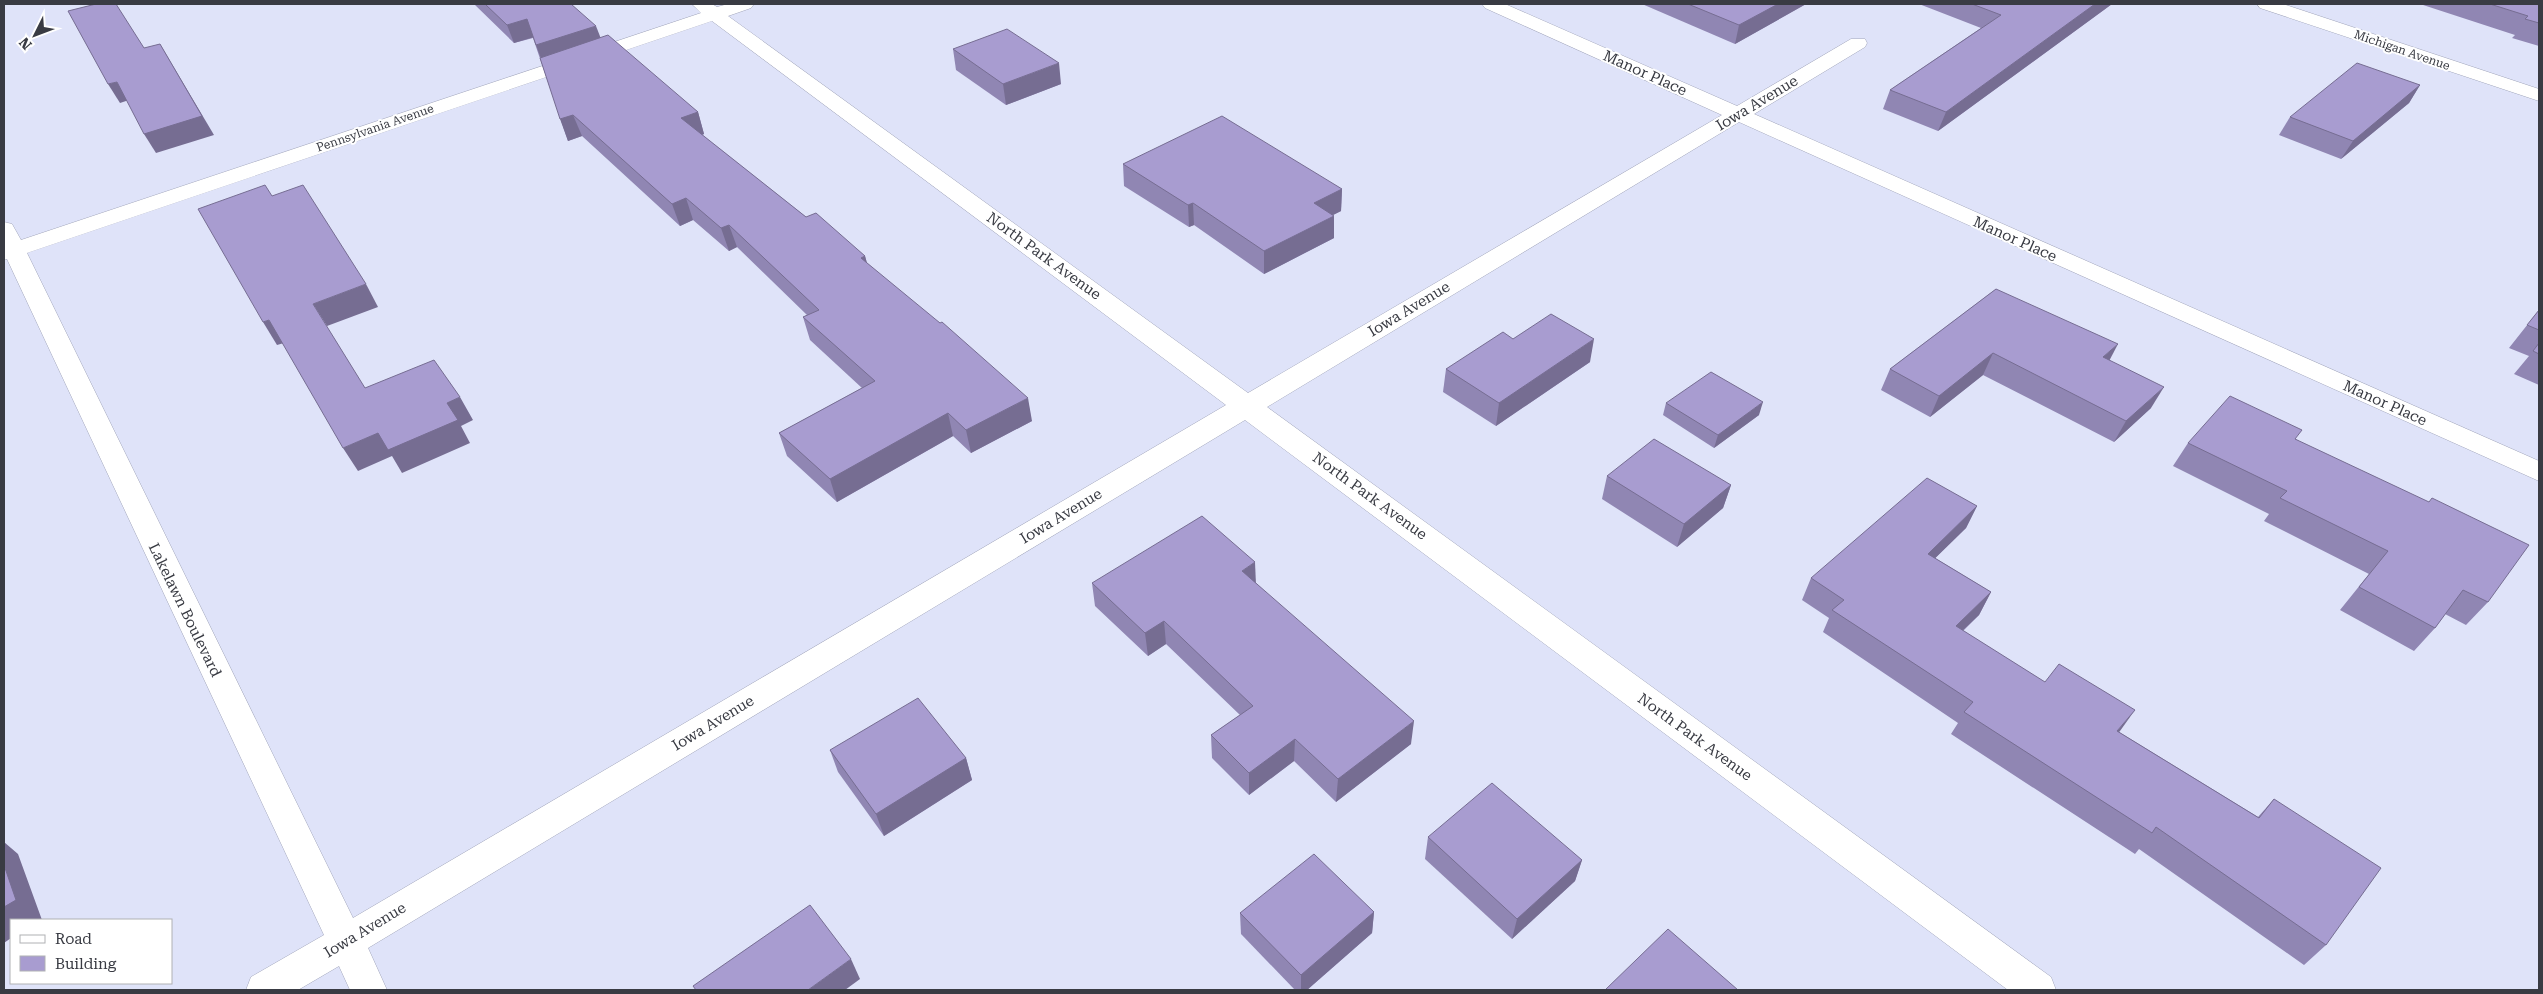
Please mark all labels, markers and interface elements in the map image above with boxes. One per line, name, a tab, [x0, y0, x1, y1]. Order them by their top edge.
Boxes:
north arrow	[10, 10, 60, 60]
street label: Michigan Avenue	[2352, 27, 2452, 73]
text: N	[16, 34, 35, 53]
street label: Manor Place	[1600, 46, 1690, 100]
street label: Iowa Avenue	[1713, 72, 1801, 134]
street label: Pennsylvania Avenue	[314, 101, 436, 155]
street label: North Park Avenue	[983, 208, 1105, 304]
street label: Manor Place	[1970, 212, 2060, 266]
street label: Iowa Avenue	[1365, 278, 1453, 340]
street label: Manor Place	[2340, 376, 2430, 430]
street label: North Park Avenue	[1309, 448, 1431, 544]
street label: Iowa Avenue	[1017, 485, 1105, 547]
street label: Lakelawn Boulevard	[145, 540, 225, 680]
street label: North Park Avenue	[1634, 689, 1756, 785]
street label: Iowa Avenue	[669, 692, 757, 754]
street label: Iowa Avenue	[321, 899, 409, 961]
legend	[10, 919, 172, 984]
text: Road	[55, 930, 92, 948]
text: Building	[55, 955, 117, 973]

